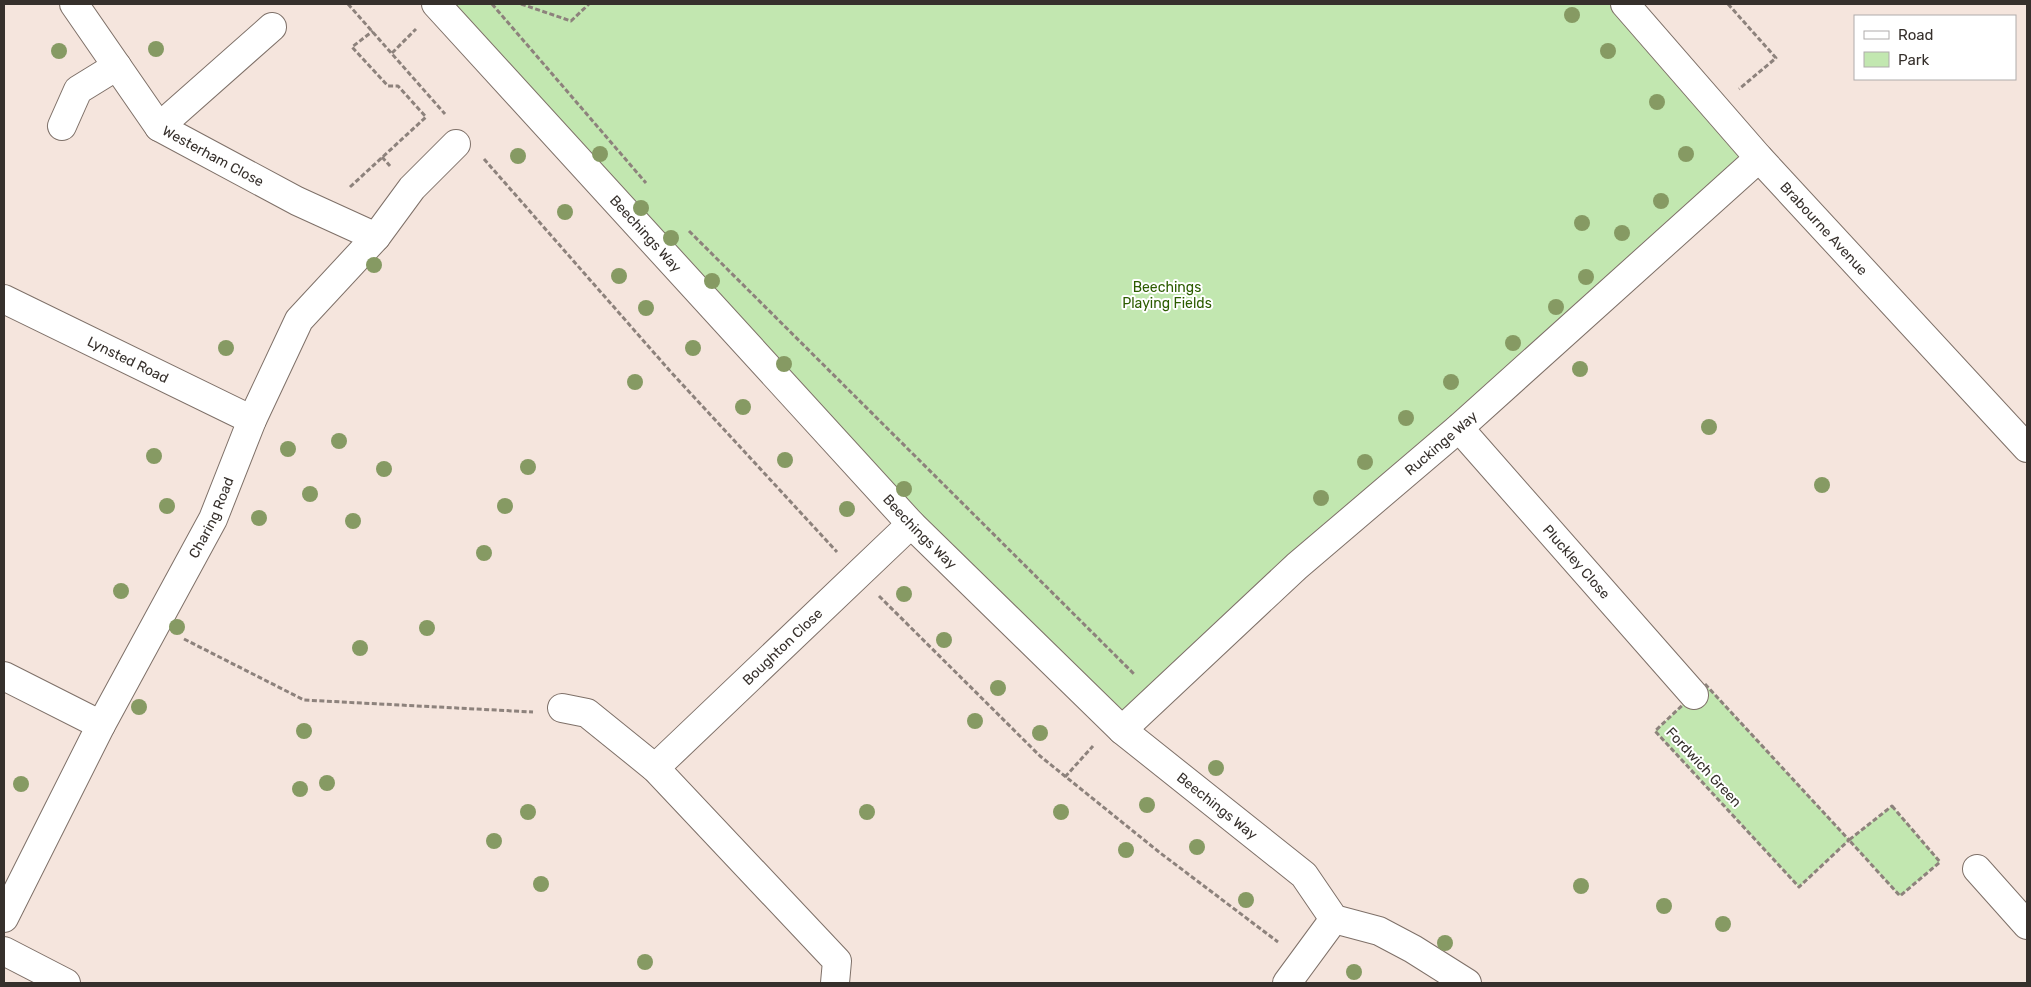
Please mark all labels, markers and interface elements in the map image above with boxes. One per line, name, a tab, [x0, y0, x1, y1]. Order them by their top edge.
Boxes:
legend	[1854, 15, 2016, 80]
text: Road	[1898, 26, 1934, 44]
text: Park	[1898, 51, 1929, 69]
street label: Westerham Close	[159, 122, 267, 191]
street label: Brabourne Avenue	[1776, 179, 1871, 279]
street label: Beechings Way	[606, 192, 685, 276]
park label: Beechings Playing Fields	[1122, 279, 1212, 312]
street label: Lynsted Road	[84, 333, 171, 387]
street label: Ruckinge Way	[1402, 408, 1481, 479]
street label: Charing Road	[185, 475, 238, 561]
street label: Beechings Way	[879, 491, 960, 573]
street label: Pluckley Close	[1539, 521, 1614, 603]
street label: Boughton Close	[739, 605, 826, 689]
street label: Fordwich Green	[1662, 724, 1745, 811]
street label: Beechings Way	[1173, 769, 1261, 844]

